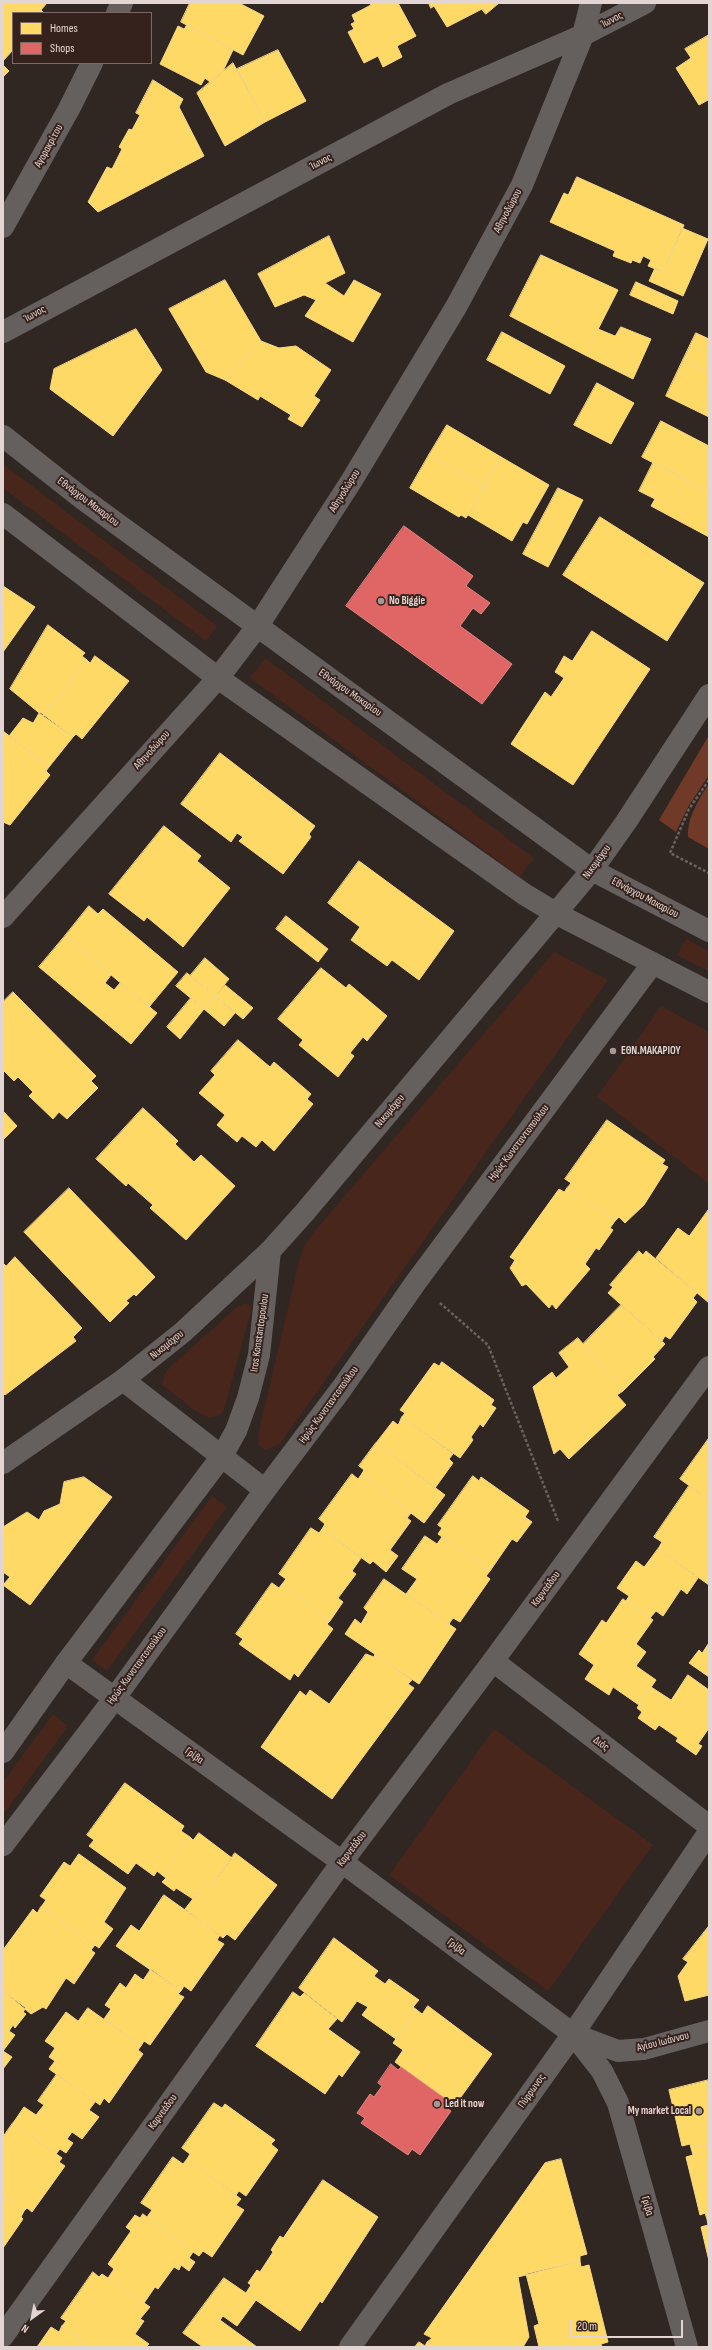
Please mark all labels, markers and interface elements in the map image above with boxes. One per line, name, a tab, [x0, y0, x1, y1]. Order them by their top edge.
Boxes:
street label: Ίωνος	[599, 9, 625, 31]
legend	[12, 12, 152, 64]
text: Homes	[50, 21, 78, 36]
text: Shops	[50, 41, 75, 56]
street label: Αγορακρίτου	[32, 122, 66, 170]
street label: Ίωνος	[308, 151, 334, 173]
street label: Αθηνοδώρου	[491, 187, 525, 235]
street label: Ίωνος	[22, 303, 48, 325]
street label: Αθηνοδώρου	[327, 467, 363, 515]
street label: Εθνάρχου Μακαρίου	[54, 474, 122, 530]
place label: Νο Biggie	[389, 594, 425, 608]
marker: Νο Biggie	[376, 596, 386, 606]
street label: Εθνάρχου Μακαρίου	[316, 666, 384, 720]
street label: Αθηνοδώρου	[131, 728, 173, 772]
street label: Νικομάχου	[580, 842, 614, 882]
street label: Εθνάρχου Μακαρίου	[609, 875, 681, 921]
place label: ΕΘΝ.ΜΑΚΑΡΙΟΥ	[621, 1044, 680, 1058]
marker: ΕΘΝ.ΜΑΚΑΡΙΟΥ	[608, 1046, 618, 1056]
street label: Νικομάχου	[372, 1092, 408, 1130]
street label: Ηρώς Κωνσταντοπούλου	[486, 1102, 552, 1184]
street label: Iros Konstantopoulou	[248, 1293, 272, 1373]
street label: Νικομάχου	[148, 1327, 186, 1363]
street label: Ηρώς Κωνσταντοπούλου	[297, 1364, 361, 1446]
street label: Καρνεάδου	[529, 1569, 563, 1609]
street label: Ηρώς Κωνσταντοπούλου	[105, 1625, 169, 1707]
street label: Διός	[591, 1734, 611, 1754]
street label: Γρίβα	[182, 1745, 206, 1767]
street label: Καρνεάδου	[334, 1829, 370, 1869]
street label: Γρίβα	[444, 1936, 468, 1958]
street label: Αγίου Ιωάννου	[635, 2029, 691, 2055]
street label: Πύρρωνος	[515, 2071, 549, 2111]
street label: Καρνεάδου	[146, 2092, 180, 2132]
place label: Led it now	[445, 2097, 484, 2111]
marker: Led it now	[432, 2099, 442, 2109]
place label: My market Local	[628, 2104, 691, 2118]
marker: My market Local	[694, 2106, 704, 2116]
street label: Γρίβα	[638, 2195, 656, 2217]
north arrow	[12, 2298, 52, 2338]
scale bar	[572, 2312, 685, 2338]
text: 20 m	[577, 2319, 597, 2334]
text: N	[19, 2321, 31, 2336]

